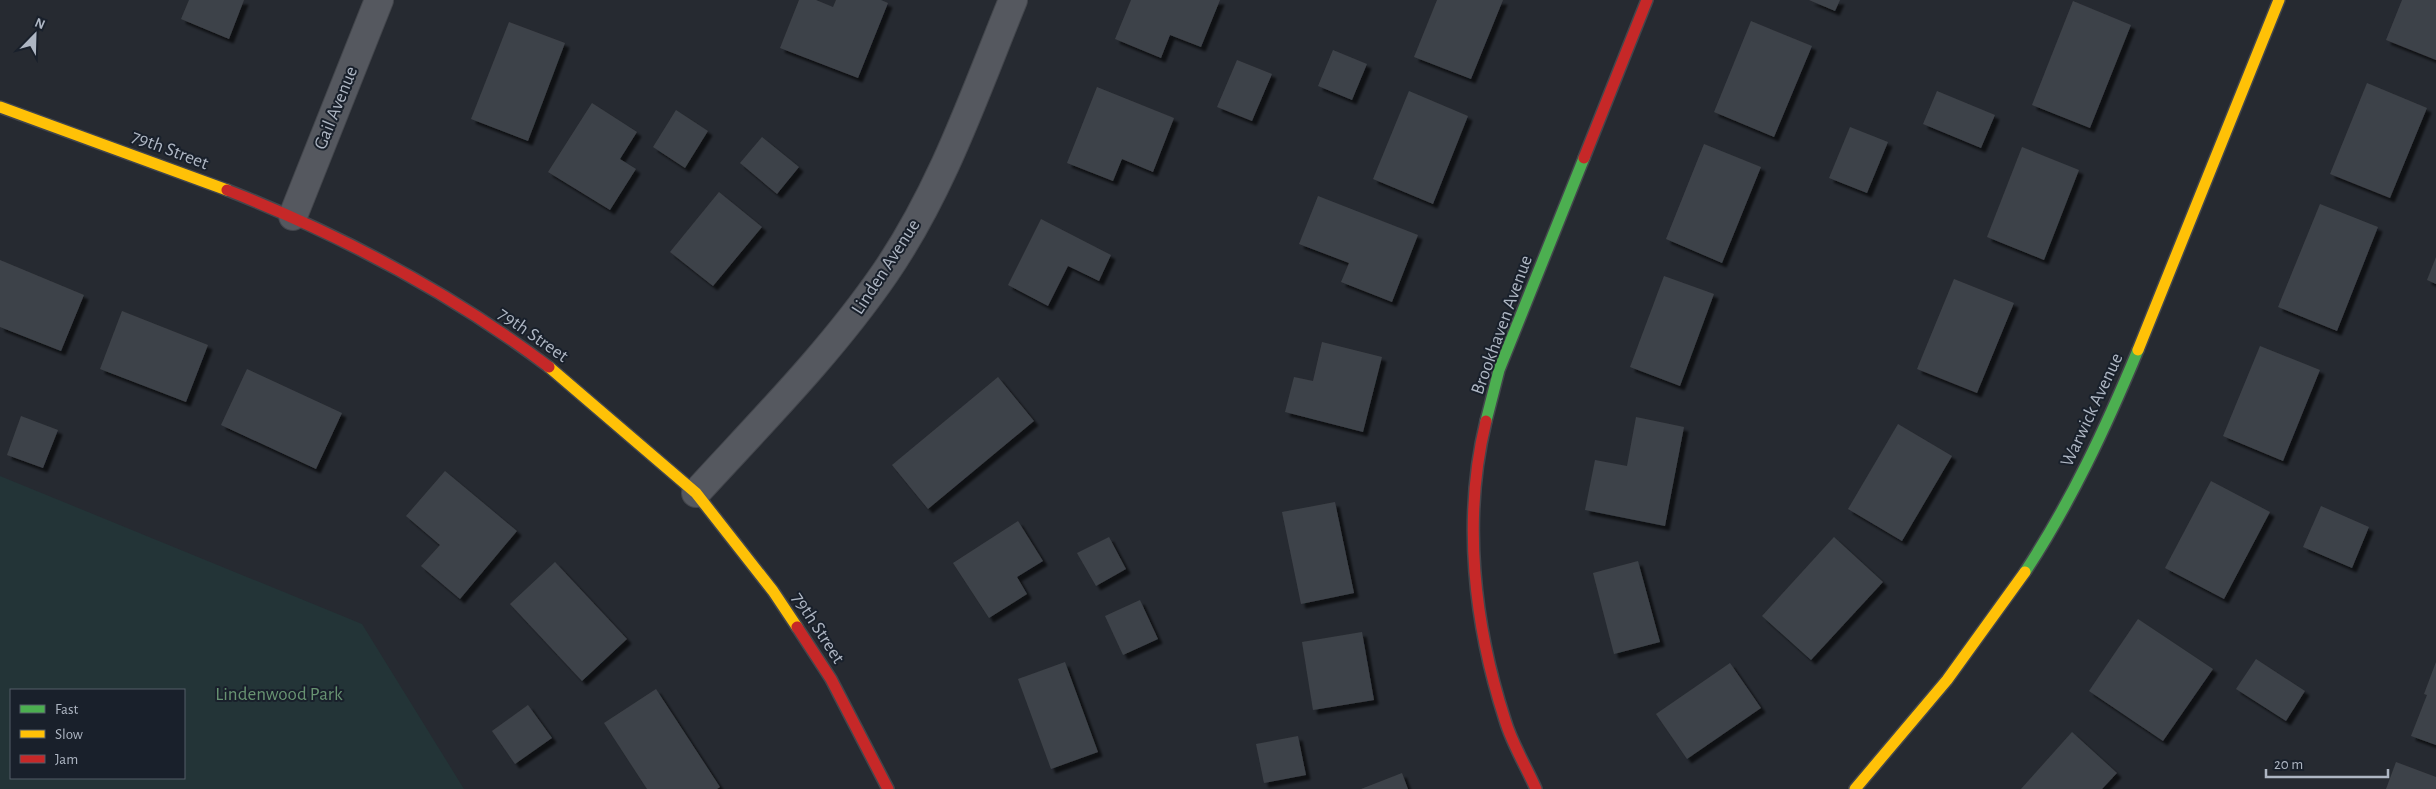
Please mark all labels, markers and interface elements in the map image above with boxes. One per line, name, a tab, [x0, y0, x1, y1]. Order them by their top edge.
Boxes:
north arrow	[10, 10, 60, 60]
text: N	[32, 16, 47, 32]
street label: Gail Avenue	[311, 64, 361, 152]
street label: 79th Street	[129, 127, 211, 173]
street label: Linden Avenue	[848, 216, 924, 318]
street label: Brookhaven Avenue	[1468, 253, 1536, 397]
street label: 79th Street	[495, 304, 571, 366]
street label: Warwick Avenue	[2057, 350, 2127, 470]
street label: 79th Street	[788, 589, 848, 667]
park label: Lindenwood Park	[215, 685, 343, 704]
legend	[10, 689, 185, 779]
text: Fast	[55, 702, 79, 717]
text: Slow	[55, 727, 83, 742]
scale bar	[2266, 746, 2388, 778]
text: Jam	[55, 752, 78, 767]
text: 20 m	[2274, 757, 2303, 772]

